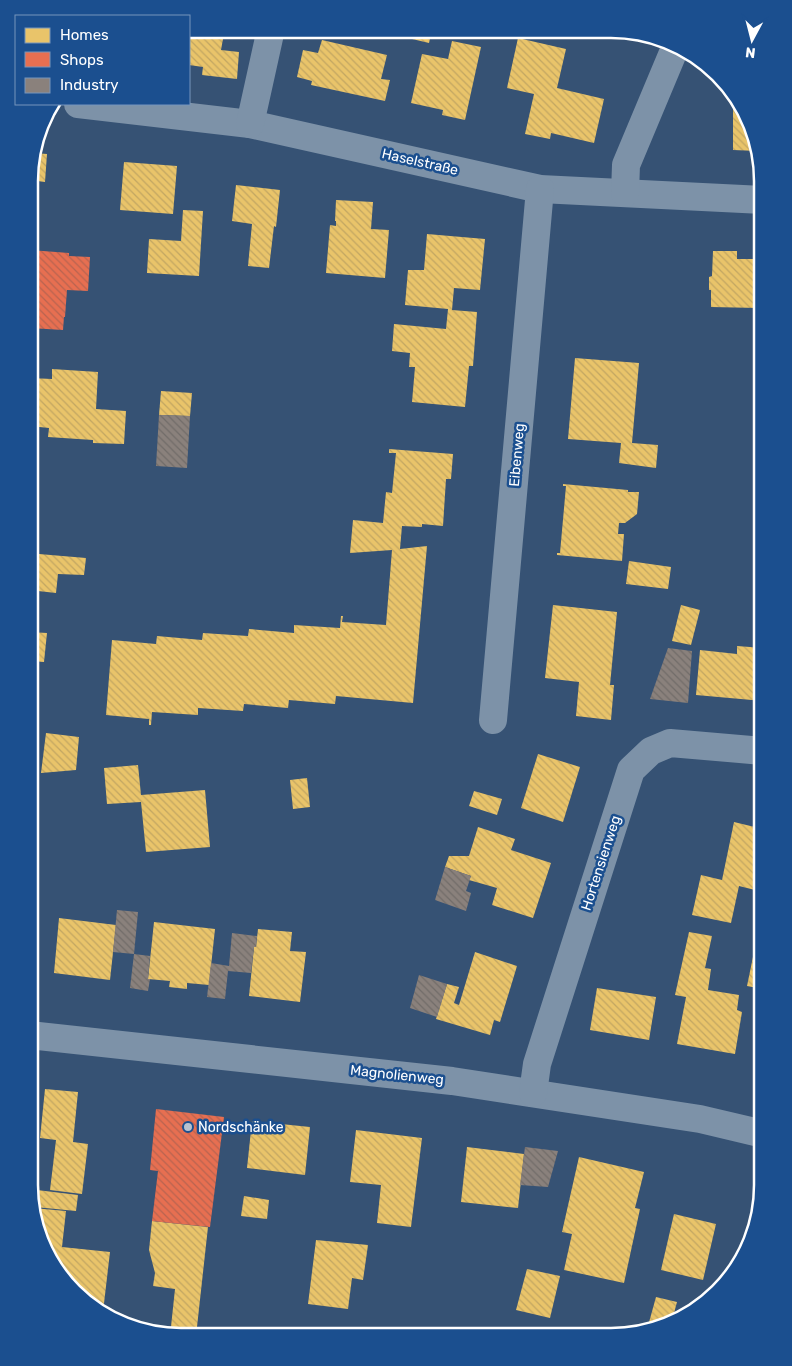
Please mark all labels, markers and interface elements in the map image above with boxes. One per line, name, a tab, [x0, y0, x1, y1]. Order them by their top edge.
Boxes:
legend	[15, 15, 190, 105]
north arrow	[727, 15, 777, 65]
text: Homes	[60, 26, 109, 44]
text: N	[744, 43, 757, 61]
text: Shops	[60, 51, 104, 69]
text: Industry	[60, 76, 119, 94]
street label: Haselstraße	[380, 145, 460, 179]
street label: Eibenweg	[506, 423, 528, 487]
street label: Hortensienweg	[578, 813, 624, 913]
street label: Magnolienweg	[349, 1062, 445, 1088]
place label: Nordschänke	[198, 1119, 284, 1136]
marker: Nordschänke	[182, 1121, 194, 1133]

